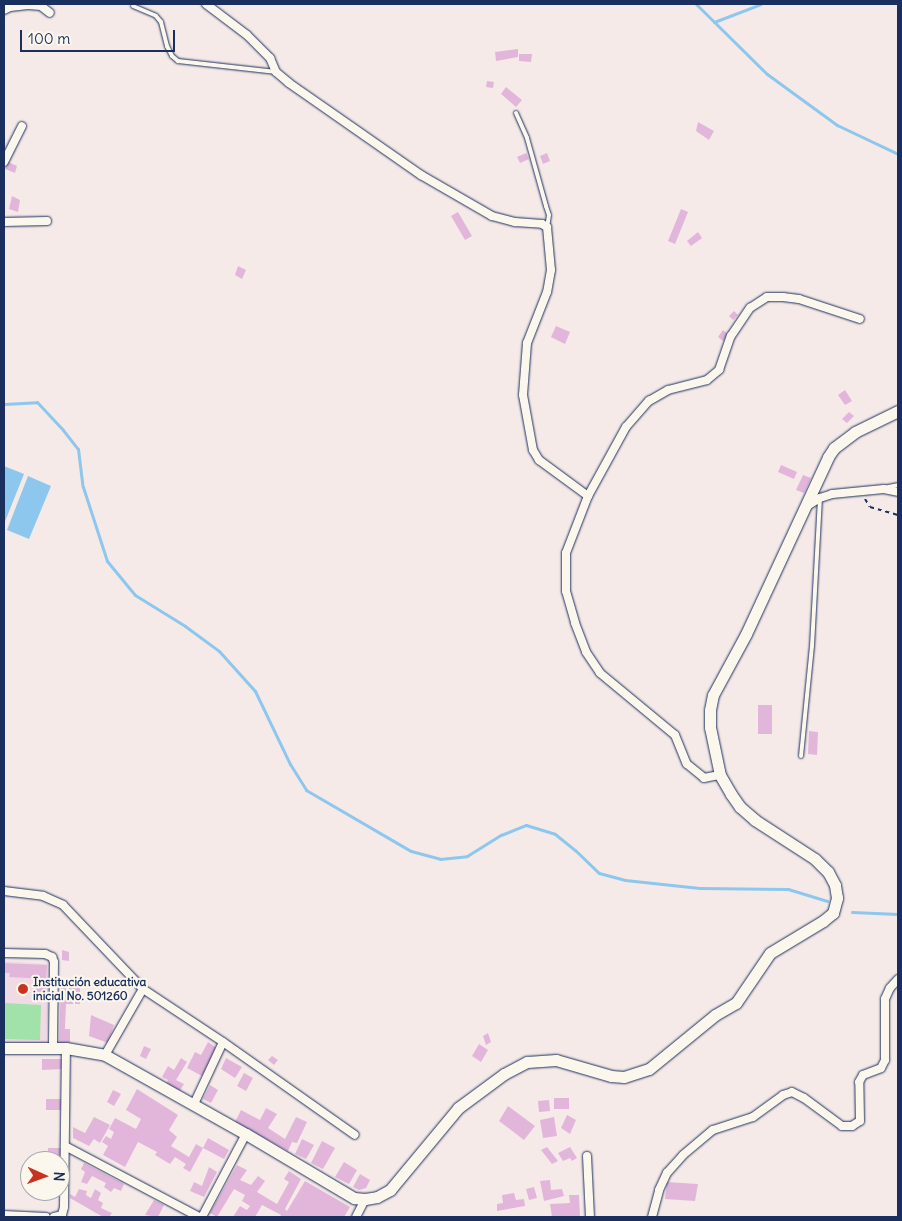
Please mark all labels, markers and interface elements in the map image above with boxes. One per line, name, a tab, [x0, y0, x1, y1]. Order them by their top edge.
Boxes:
scale bar	[22, 20, 178, 52]
text: 100 m	[28, 29, 70, 48]
place label: Institución educativa inicial No. 501260	[33, 975, 146, 1003]
marker: Institución educativa inicial No. 501260	[17, 983, 29, 995]
north arrow	[20, 1151, 70, 1201]
text: N	[50, 1171, 68, 1182]

